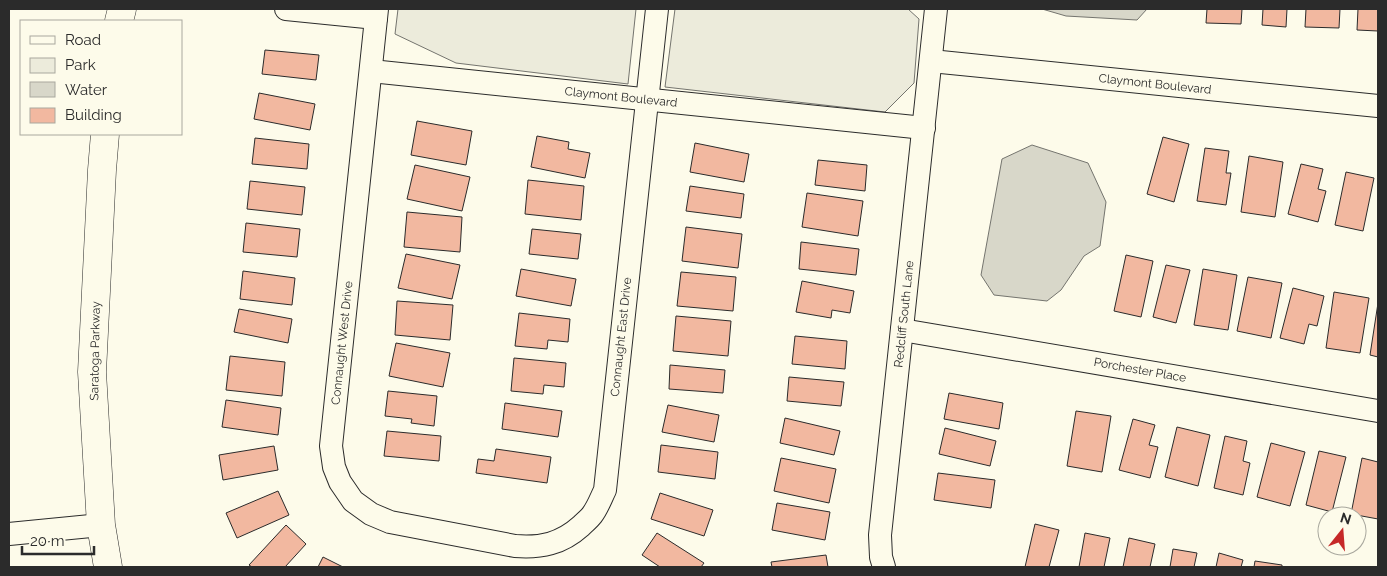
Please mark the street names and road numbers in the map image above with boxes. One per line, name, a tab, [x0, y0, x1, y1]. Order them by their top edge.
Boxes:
street label: Claymont Boulevard	[1098, 71, 1212, 97]
street label: Claymont Boulevard	[564, 84, 678, 110]
street label: Redcliff South Lane	[891, 260, 917, 368]
street label: Connaught East Drive	[608, 277, 634, 397]
street label: Connaught West Drive	[329, 280, 355, 406]
street label: Saratoga Parkway	[87, 301, 103, 401]
street label: Porchester Place	[1093, 355, 1187, 385]

